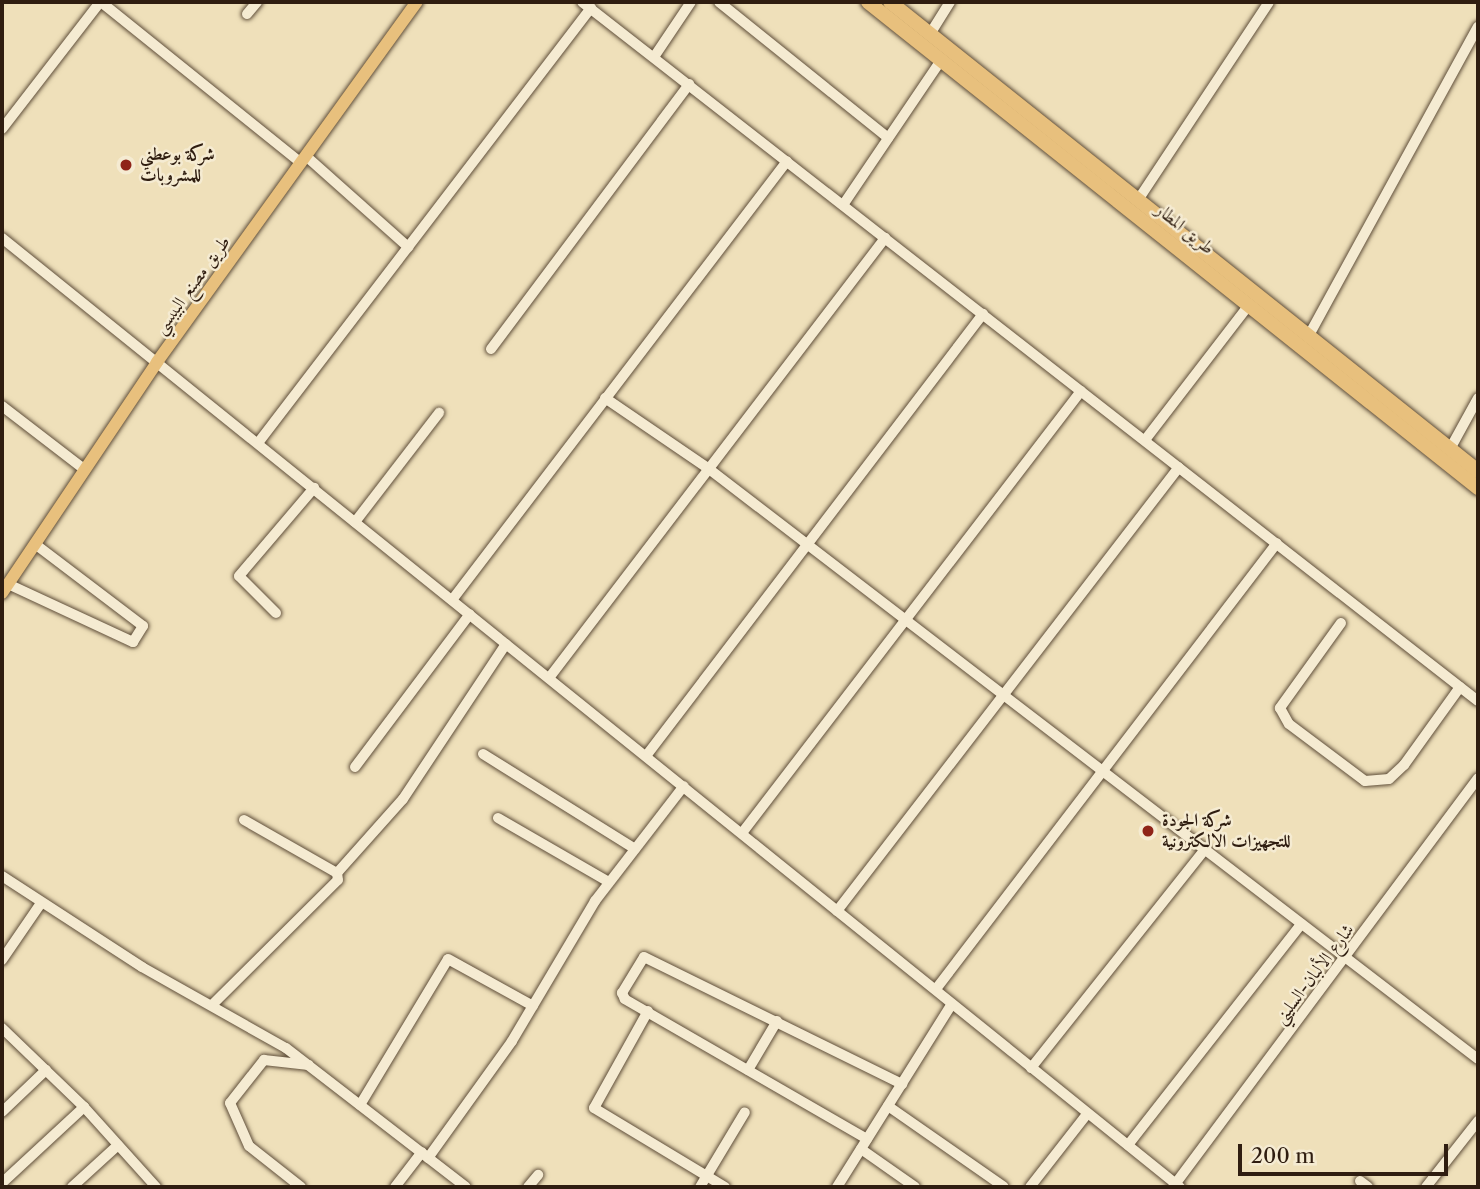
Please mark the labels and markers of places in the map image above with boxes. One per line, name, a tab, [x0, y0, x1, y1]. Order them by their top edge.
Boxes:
place label: شركة بوعطني للمشروبات	[140, 144, 215, 186]
marker: شركة بوعطني للمشروبات	[118, 157, 134, 173]
place label: شركة الجودة للتجهيزات الالكترونية	[1162, 810, 1290, 852]
marker: شركة الجودة للتجهيزات الالكترونية	[1140, 823, 1156, 839]

